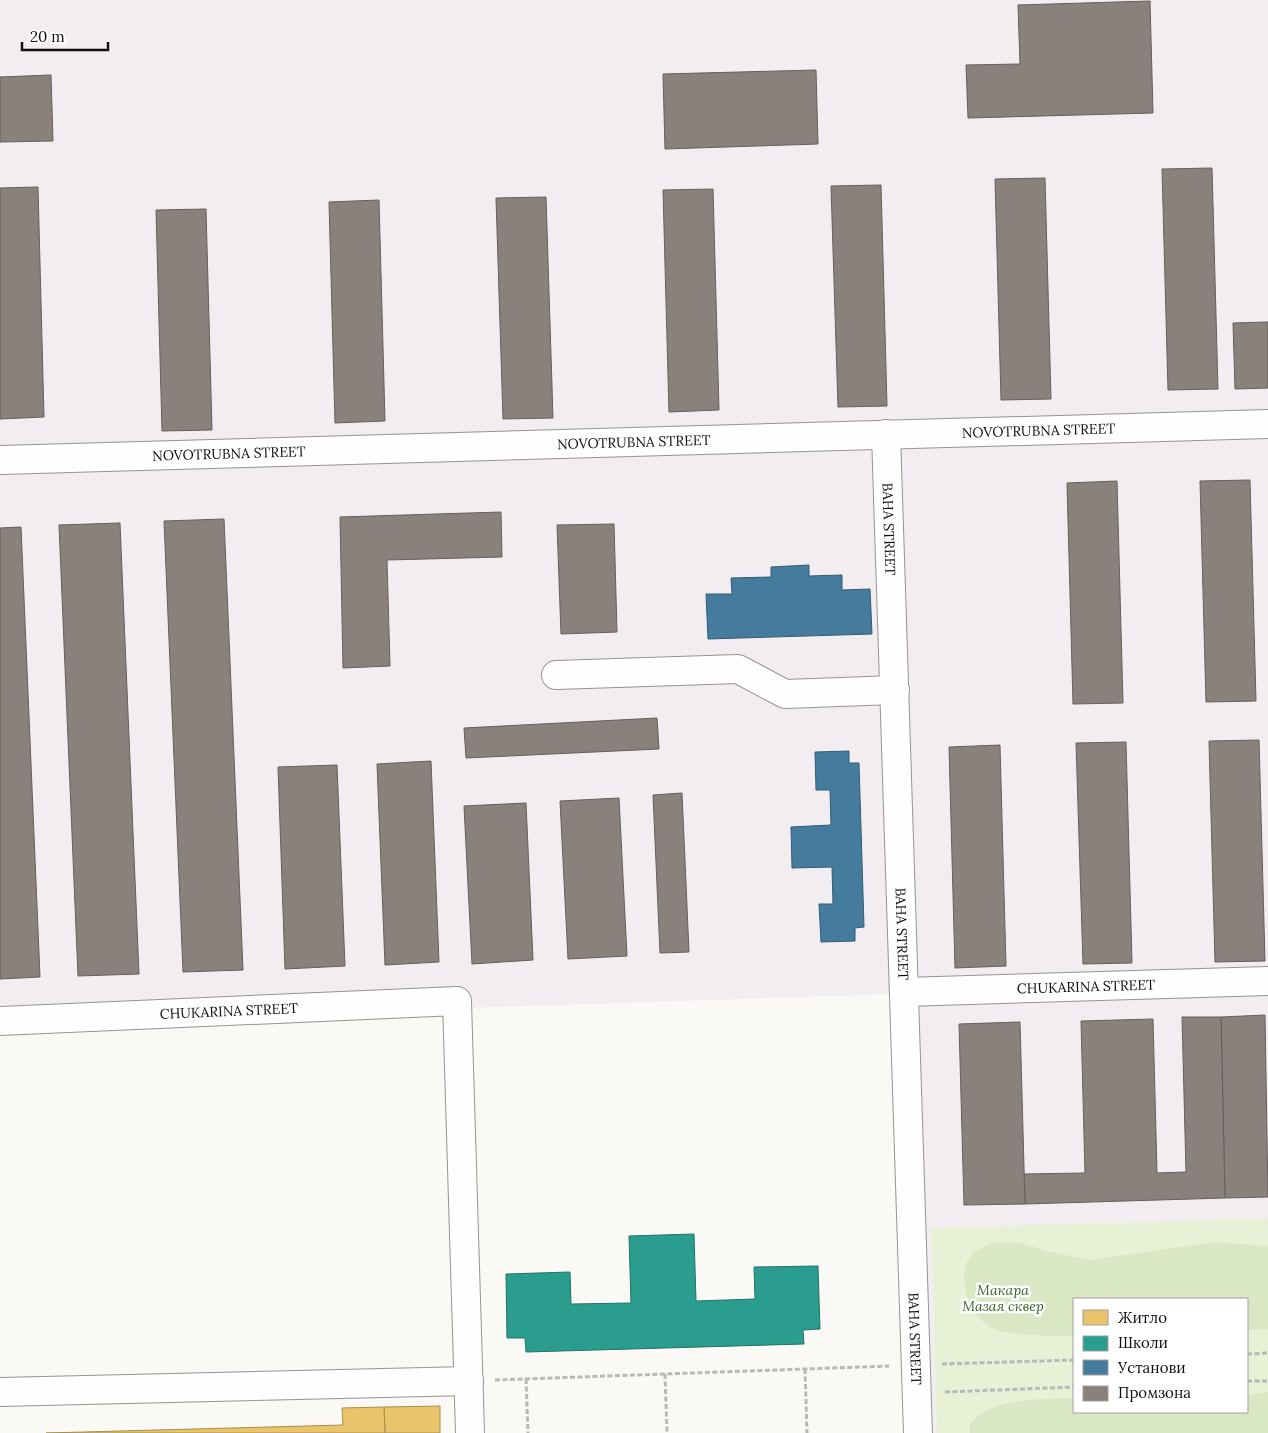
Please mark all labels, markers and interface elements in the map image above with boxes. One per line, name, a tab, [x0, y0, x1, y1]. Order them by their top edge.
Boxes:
scale bar	[22, 20, 109, 52]
text: 20 m	[30, 27, 65, 46]
street label: NOVOTRUBNA STREET	[962, 419, 1116, 442]
street label: NOVOTRUBNA STREET	[557, 431, 711, 453]
street label: NOVOTRUBNA STREET	[152, 442, 306, 465]
street label: BAHA STREET	[879, 482, 900, 576]
street label: BAHA STREET	[892, 887, 912, 980]
street label: CHUKARINA STREET	[1017, 975, 1155, 998]
street label: CHUKARINA STREET	[159, 999, 298, 1023]
park label: Макара Мазая сквер	[962, 1281, 1044, 1315]
street label: BAHA STREET	[904, 1292, 925, 1385]
legend	[1073, 1298, 1248, 1413]
text: Житло	[1118, 1308, 1167, 1327]
text: Школи	[1118, 1333, 1168, 1352]
text: Установи	[1117, 1358, 1186, 1377]
text: Промзона	[1118, 1383, 1191, 1402]

